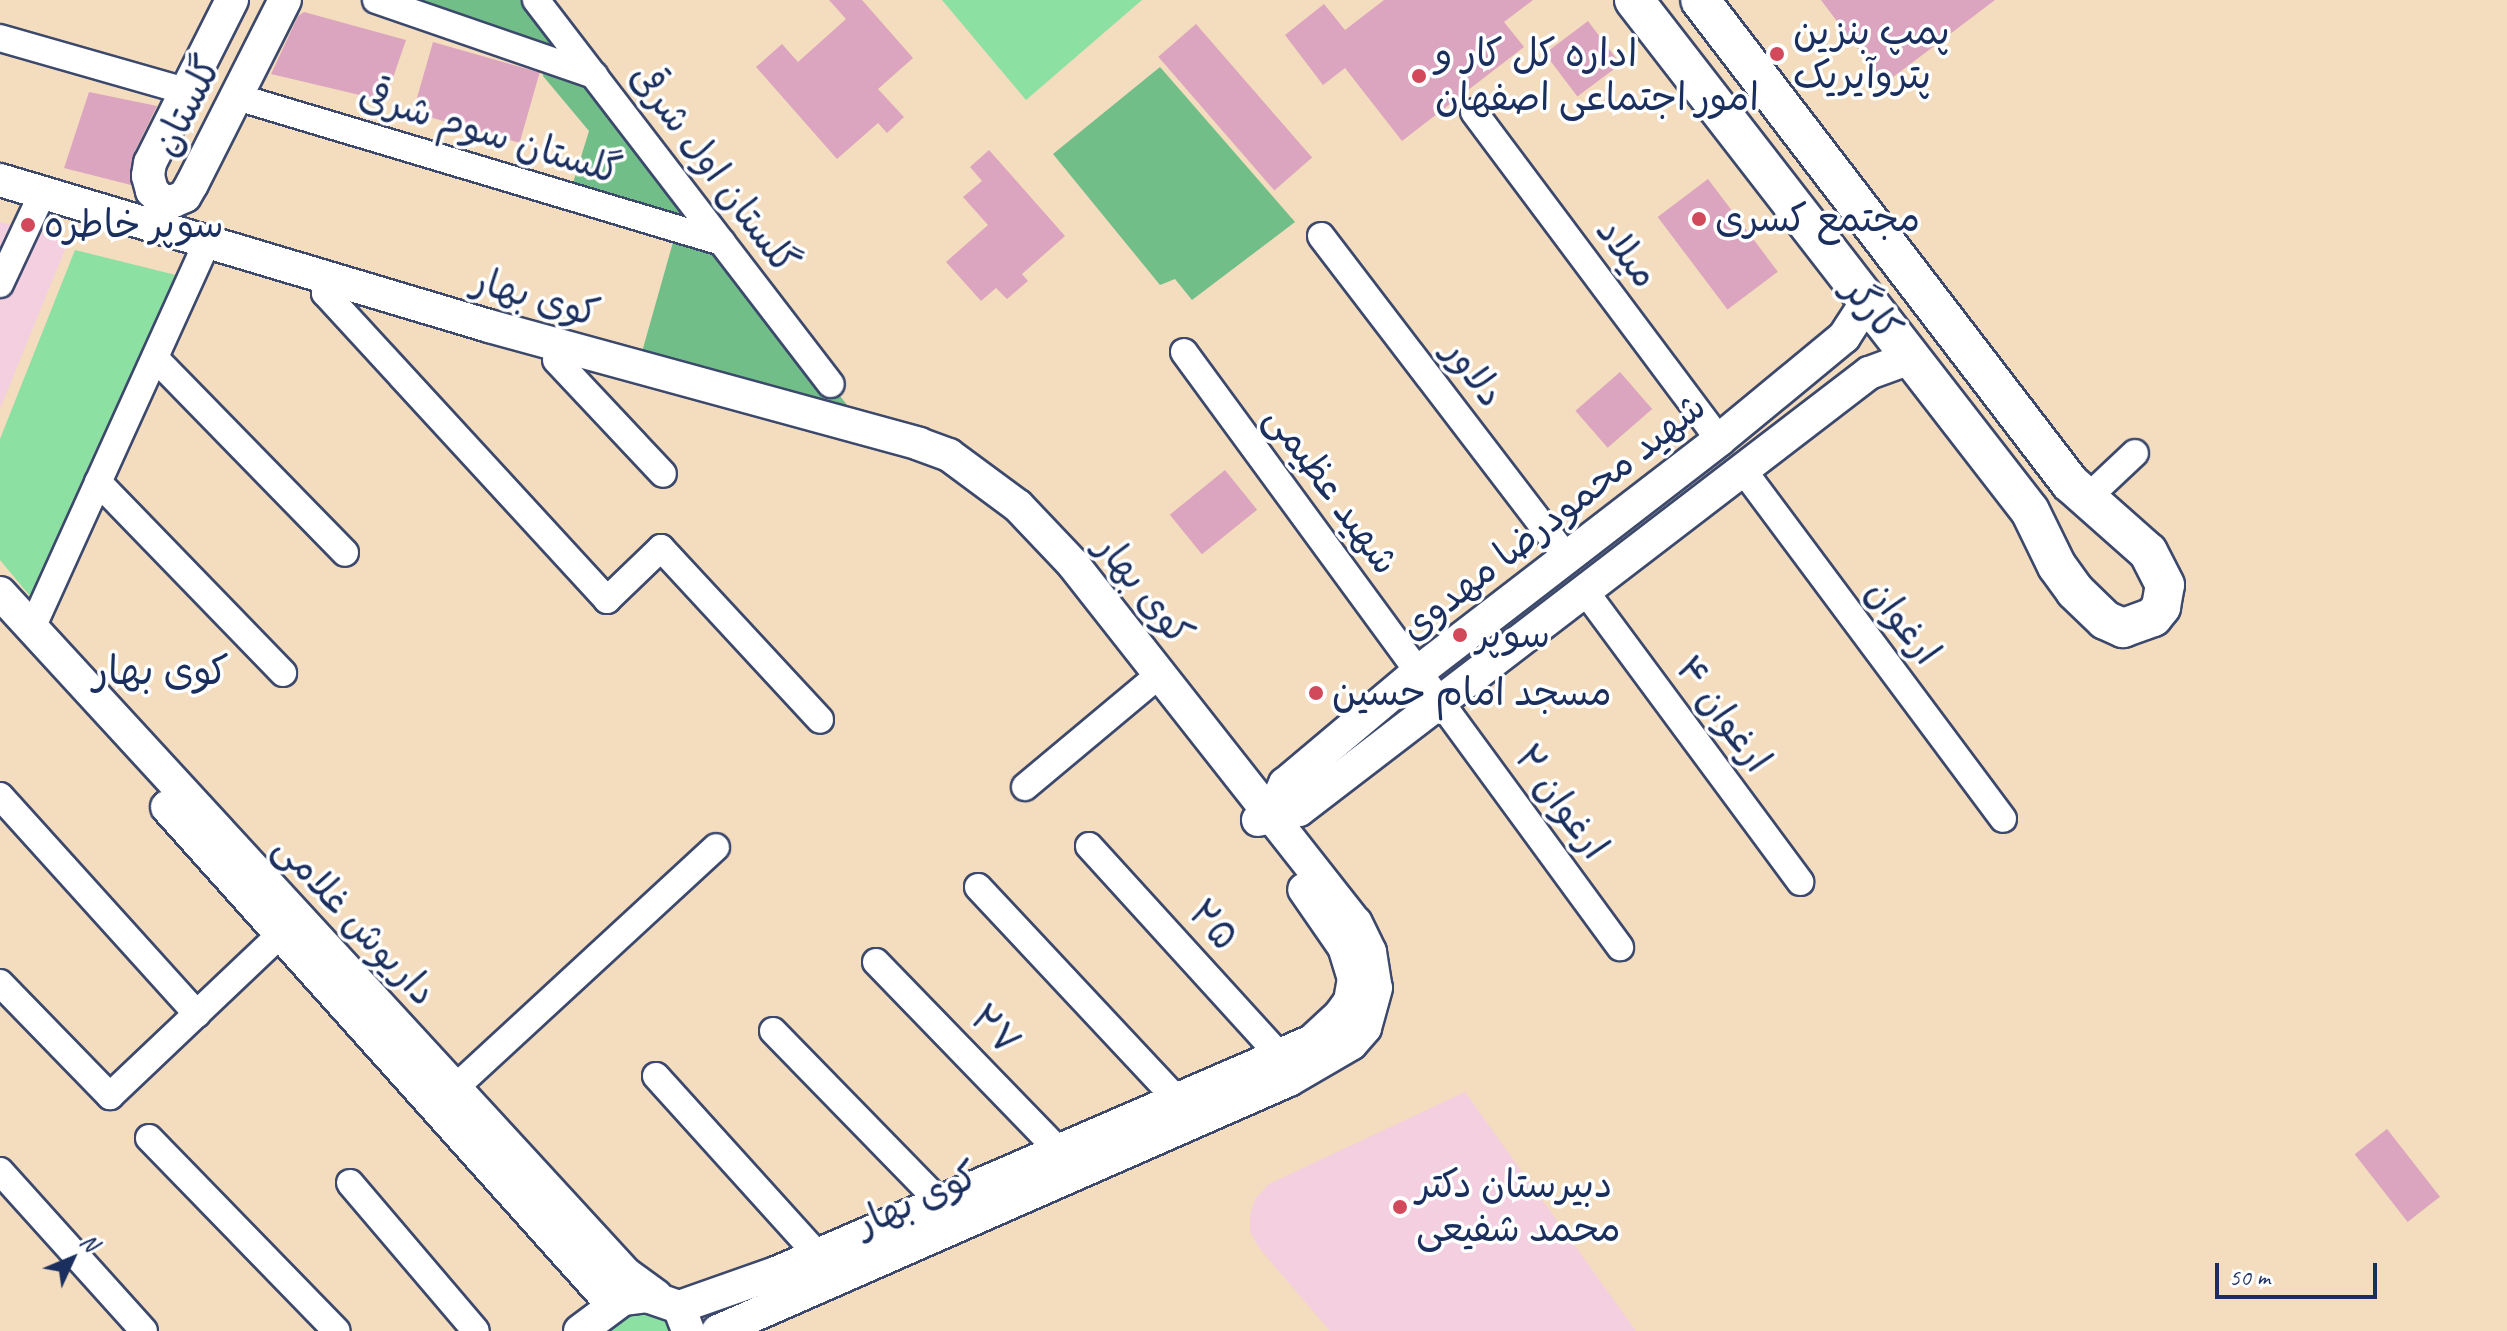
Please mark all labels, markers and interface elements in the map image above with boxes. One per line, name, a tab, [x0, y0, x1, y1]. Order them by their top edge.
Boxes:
place label: پمپ بنزین پتروآیریک	[1793, 9, 1950, 98]
place label: اداره کل کار و امور اجتماعی اصفهان	[1435, 31, 1759, 120]
marker: پمپ بنزین پتروآیریک	[1768, 45, 1786, 63]
street label: گلستان	[143, 48, 231, 164]
street label: گلستان اول شرقی	[620, 55, 808, 283]
marker: اداره کل کار و امور اجتماعی اصفهان	[1410, 67, 1428, 85]
street label: گلستان سوم شرقی	[354, 72, 626, 194]
place label: مجتمع کسری	[1715, 196, 1920, 242]
place label: سوپر خاطره	[44, 202, 224, 248]
street label: میلاد	[1586, 209, 1668, 297]
marker: مجتمع کسری	[1690, 210, 1708, 228]
marker: سوپر خاطره	[19, 216, 37, 234]
street label: کوی بهار	[468, 257, 604, 337]
street label: کارگر	[1833, 268, 1911, 350]
street label: دلاور	[1434, 330, 1514, 416]
street label: شهید محمودرضا مهدوی	[1391, 384, 1715, 650]
street label: شهید عظیمی	[1255, 397, 1409, 583]
street label: کوی بهار	[1086, 525, 1202, 655]
street label: ارغوان	[1856, 570, 1950, 674]
place label: سوپر	[1476, 612, 1550, 658]
marker: سوپر	[1451, 626, 1469, 644]
district label: کوی بهار	[93, 647, 229, 695]
street label: ارغوان ۴	[1666, 647, 1780, 781]
place label: مسجد امام حسین	[1332, 670, 1612, 716]
marker: مسجد امام حسین	[1307, 684, 1325, 702]
street label: ارغوان ۲	[1504, 736, 1618, 868]
street label: داریوش غلامی	[264, 825, 446, 1015]
street label: ۲۵	[1179, 890, 1247, 960]
street label: ۲۷	[960, 995, 1030, 1065]
street label: کوی بهار	[849, 1152, 985, 1246]
place label: دبیرستان دکتر محمد شفیعی	[1416, 1162, 1621, 1252]
marker: دبیرستان دکتر محمد شفیعی	[1391, 1198, 1409, 1216]
north arrow	[32, 1219, 112, 1299]
text: N	[74, 1228, 104, 1257]
scale bar	[2219, 1247, 2381, 1297]
text: 50 m	[2229, 1262, 2270, 1292]

